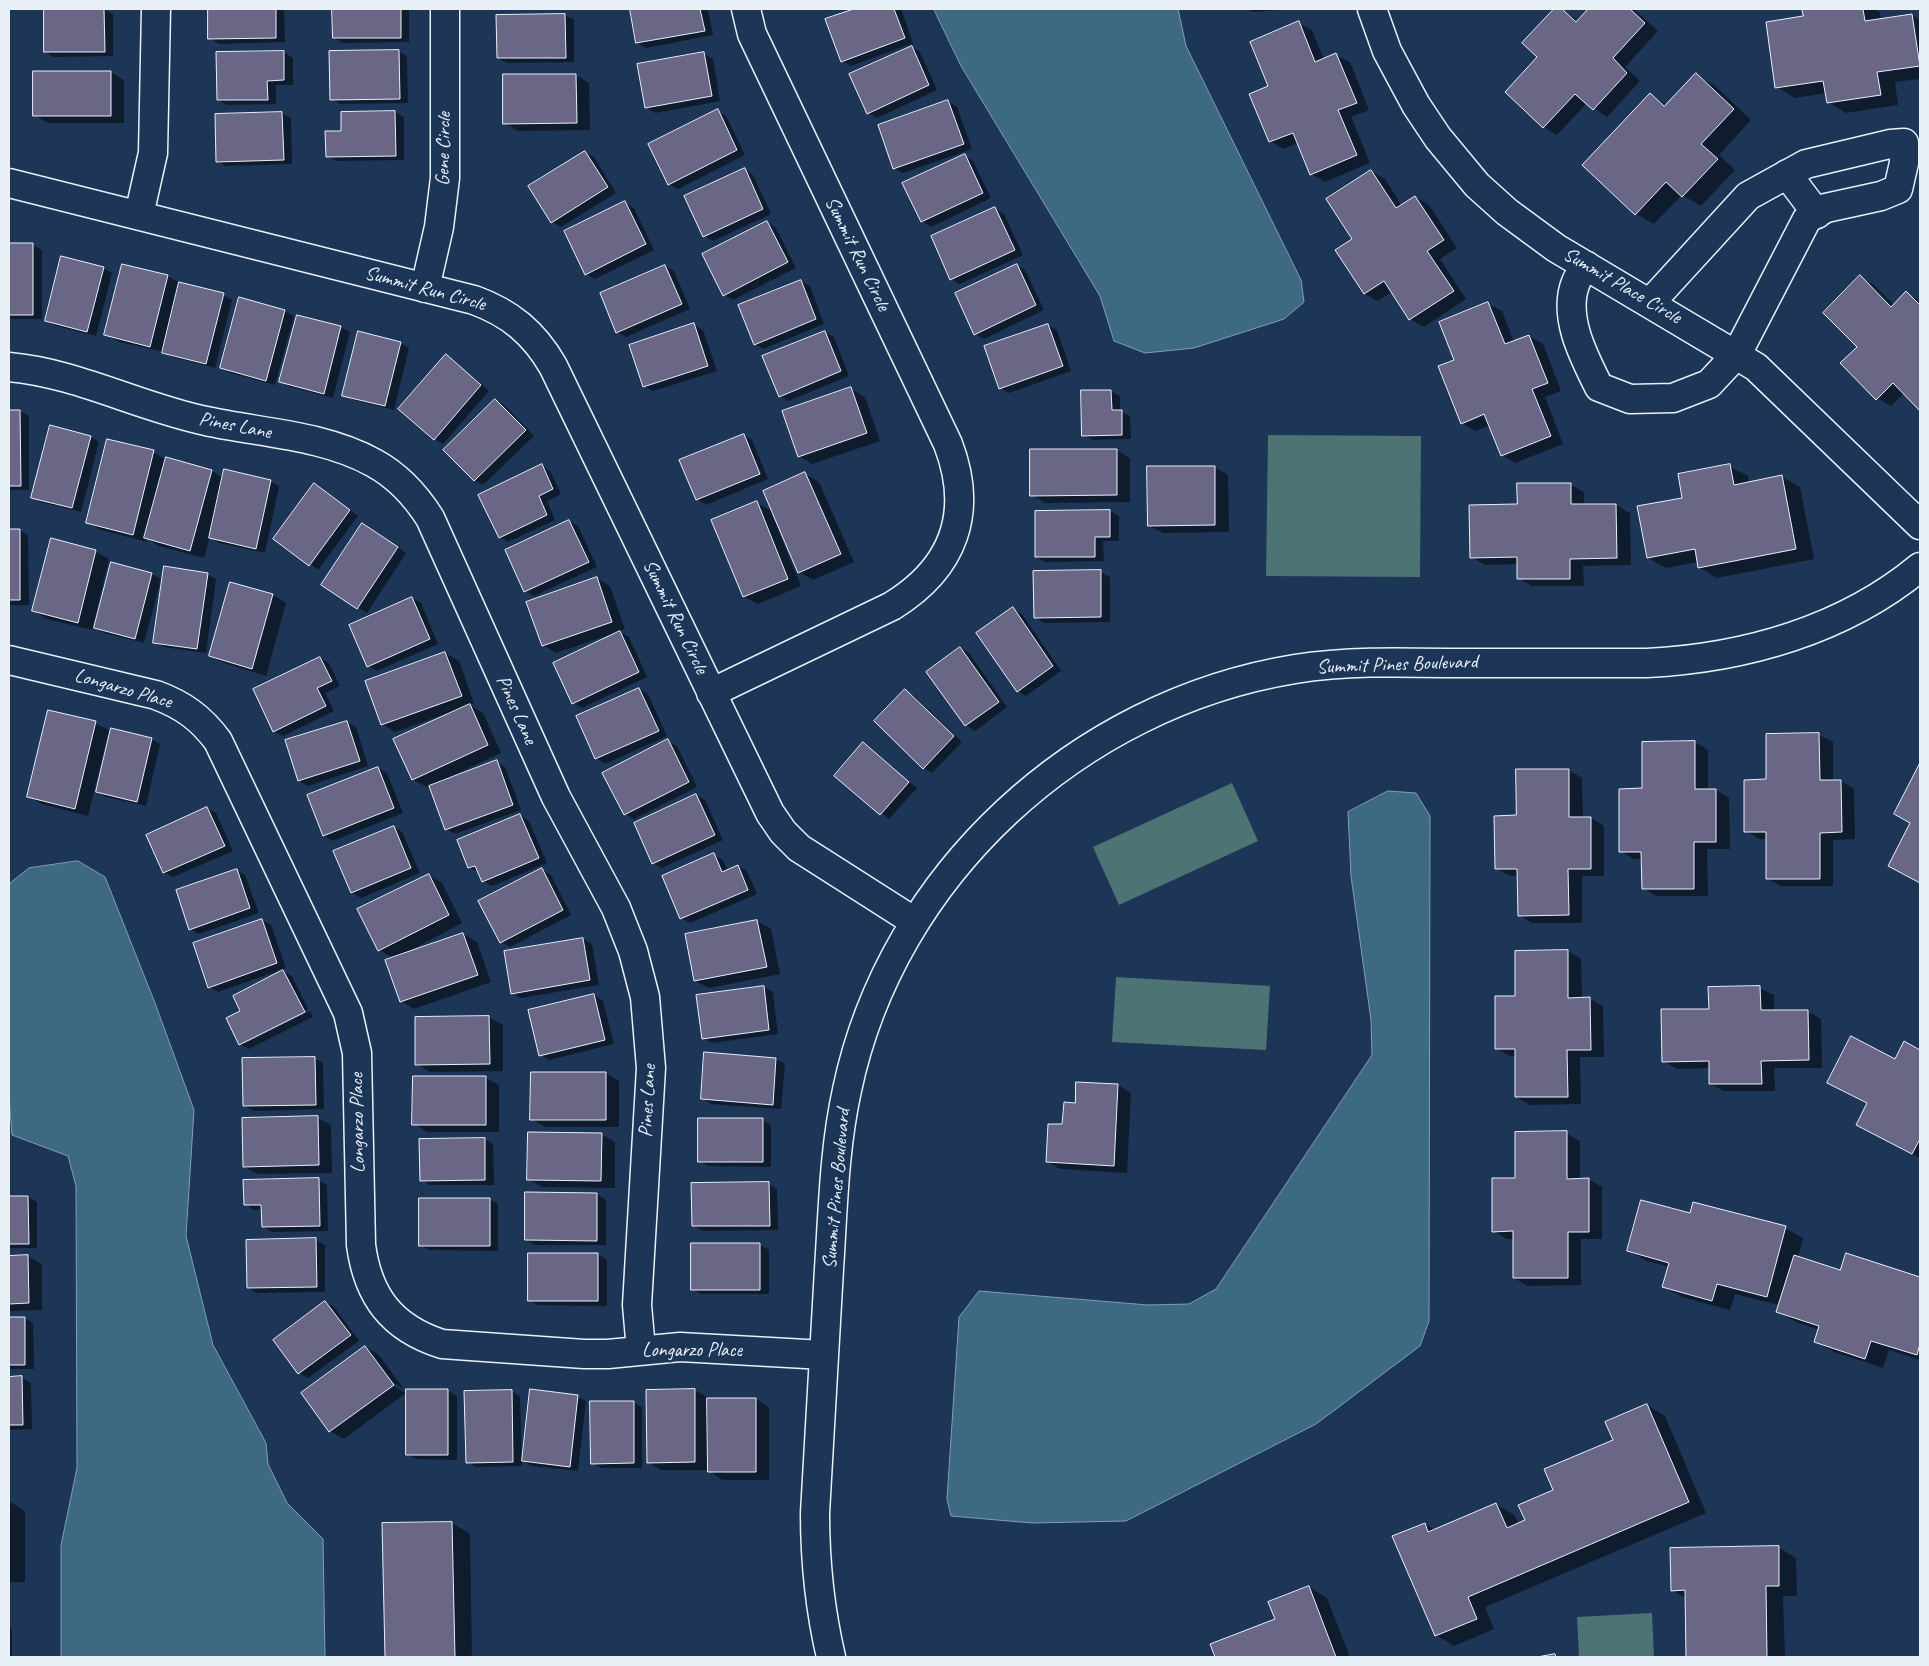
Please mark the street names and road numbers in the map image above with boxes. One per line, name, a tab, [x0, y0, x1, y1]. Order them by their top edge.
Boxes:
street label: Gene Circle	[431, 112, 457, 186]
street label: Summit Run Circle	[819, 193, 895, 315]
street label: Summit Place Circle	[1559, 242, 1685, 330]
street label: Summit Run Circle	[362, 261, 488, 317]
street label: Pines Lane	[197, 407, 273, 445]
street label: Summit Run Circle	[637, 556, 713, 678]
street label: Summit Pines Boulevard	[1316, 650, 1478, 680]
street label: Longarzo Place	[72, 664, 174, 714]
street label: Pines Lane	[490, 672, 542, 748]
street label: Pines Lane	[634, 1064, 662, 1138]
street label: Longarzo Place	[345, 1073, 371, 1173]
street label: Summit Pines Boulevard	[818, 1108, 856, 1270]
street label: Longarzo Place	[642, 1339, 742, 1363]

